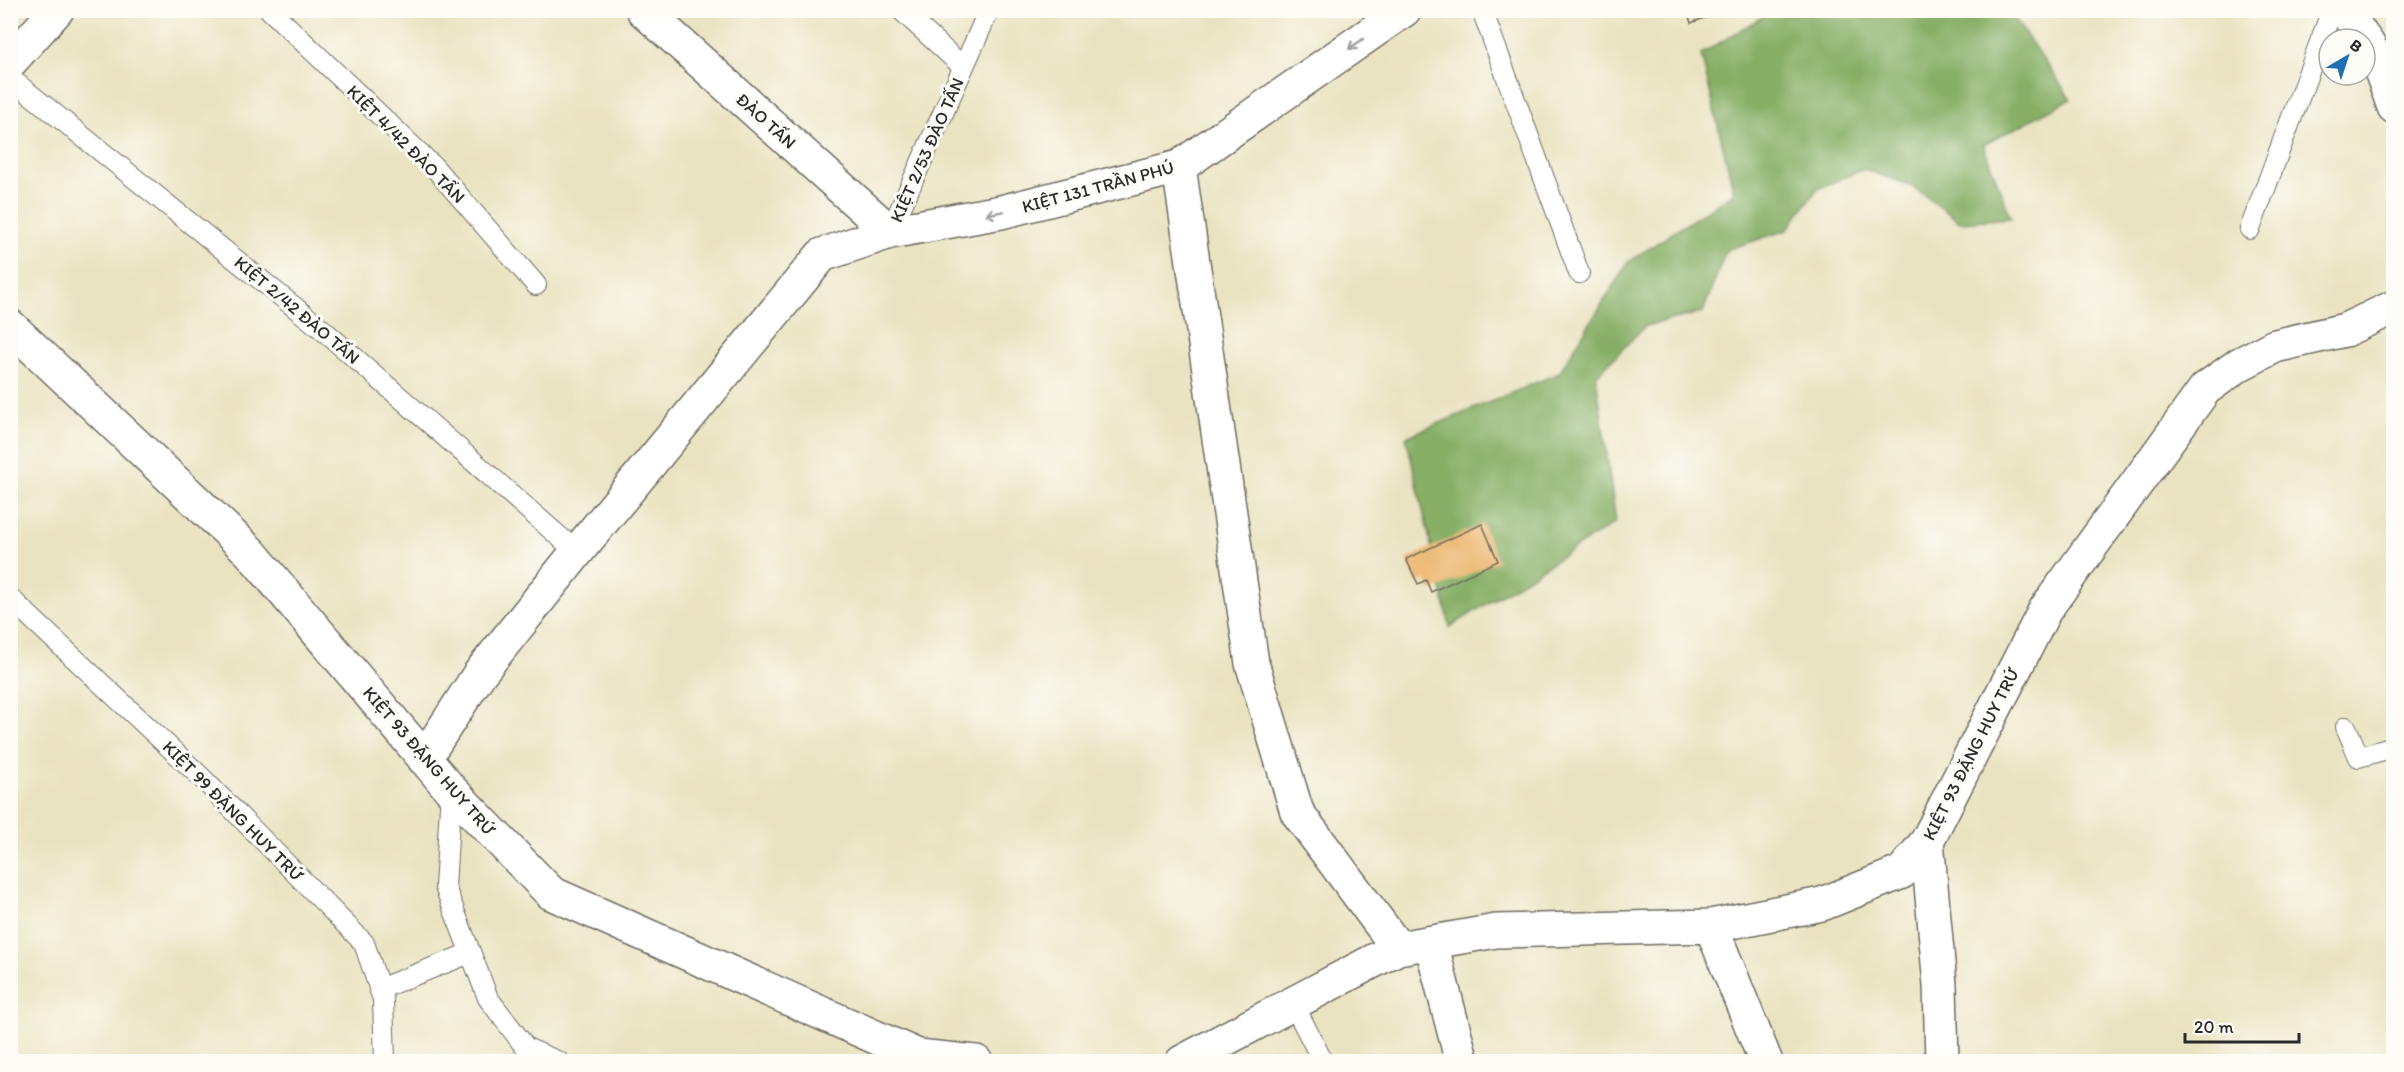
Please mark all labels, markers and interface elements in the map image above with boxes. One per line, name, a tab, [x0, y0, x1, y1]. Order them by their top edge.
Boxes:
north arrow	[2317, 27, 2377, 87]
text: B	[2346, 35, 2367, 57]
one-way arrow	[1348, 38, 1364, 50]
street label: KIỆT 2/53 ĐÀO TẤN	[885, 74, 969, 226]
street label: KIỆT 4/42 ĐÀO TẤN	[342, 80, 470, 208]
street label: ĐÀO TẤN	[731, 88, 801, 154]
street label: KIỆT 131 TRẦN PHÚ	[1020, 156, 1176, 218]
one-way arrow	[986, 208, 1005, 219]
street label: KIỆT 2/42 ĐÀO TẤN	[230, 251, 364, 369]
street label: KIỆT 93 ĐẶNG HUY TRỨ	[1918, 663, 2025, 844]
street label: KIỆT 93 ĐẶNG HUY TRỨ	[358, 682, 500, 841]
street label: KIỆT 99 ĐẶNG HUY TRỨ	[158, 736, 309, 887]
scale bar	[2185, 1006, 2299, 1044]
text: 20 m	[2194, 1016, 2234, 1038]

